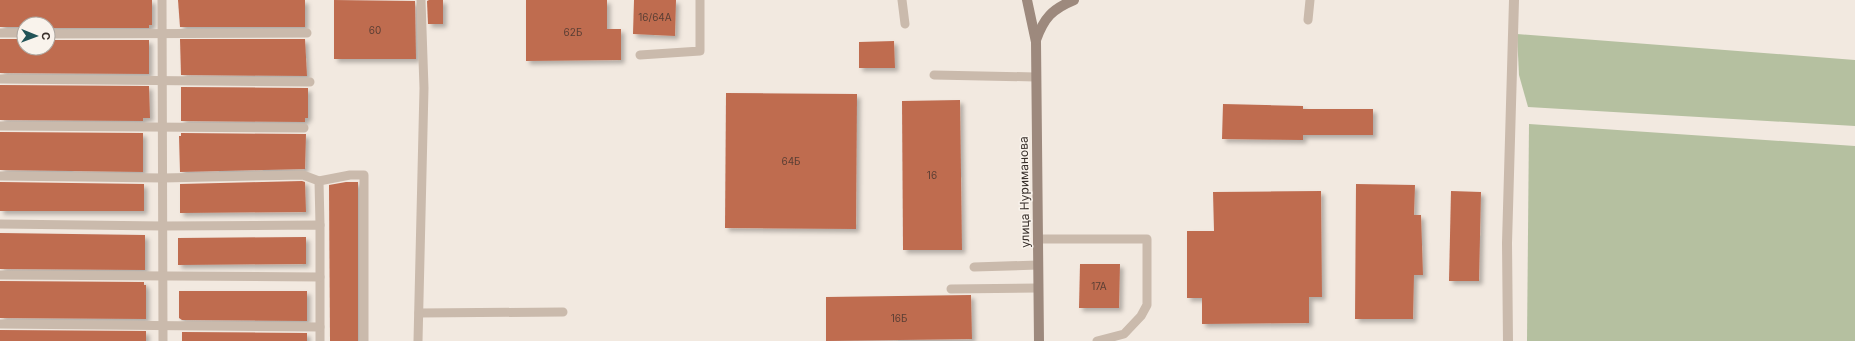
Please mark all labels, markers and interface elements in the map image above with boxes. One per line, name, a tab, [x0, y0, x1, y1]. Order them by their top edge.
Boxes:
house number: 16/64А	[638, 11, 672, 23]
north arrow	[16, 16, 56, 56]
house number: 60	[369, 24, 381, 36]
house number: 62Б	[564, 26, 582, 38]
text: С	[39, 32, 53, 40]
street label: улица Нуриманова	[1016, 136, 1032, 248]
house number: 64Б	[781, 155, 801, 167]
house number: 16	[927, 169, 937, 181]
house number: 17А	[1091, 280, 1107, 292]
house number: 16Б	[891, 312, 907, 324]

